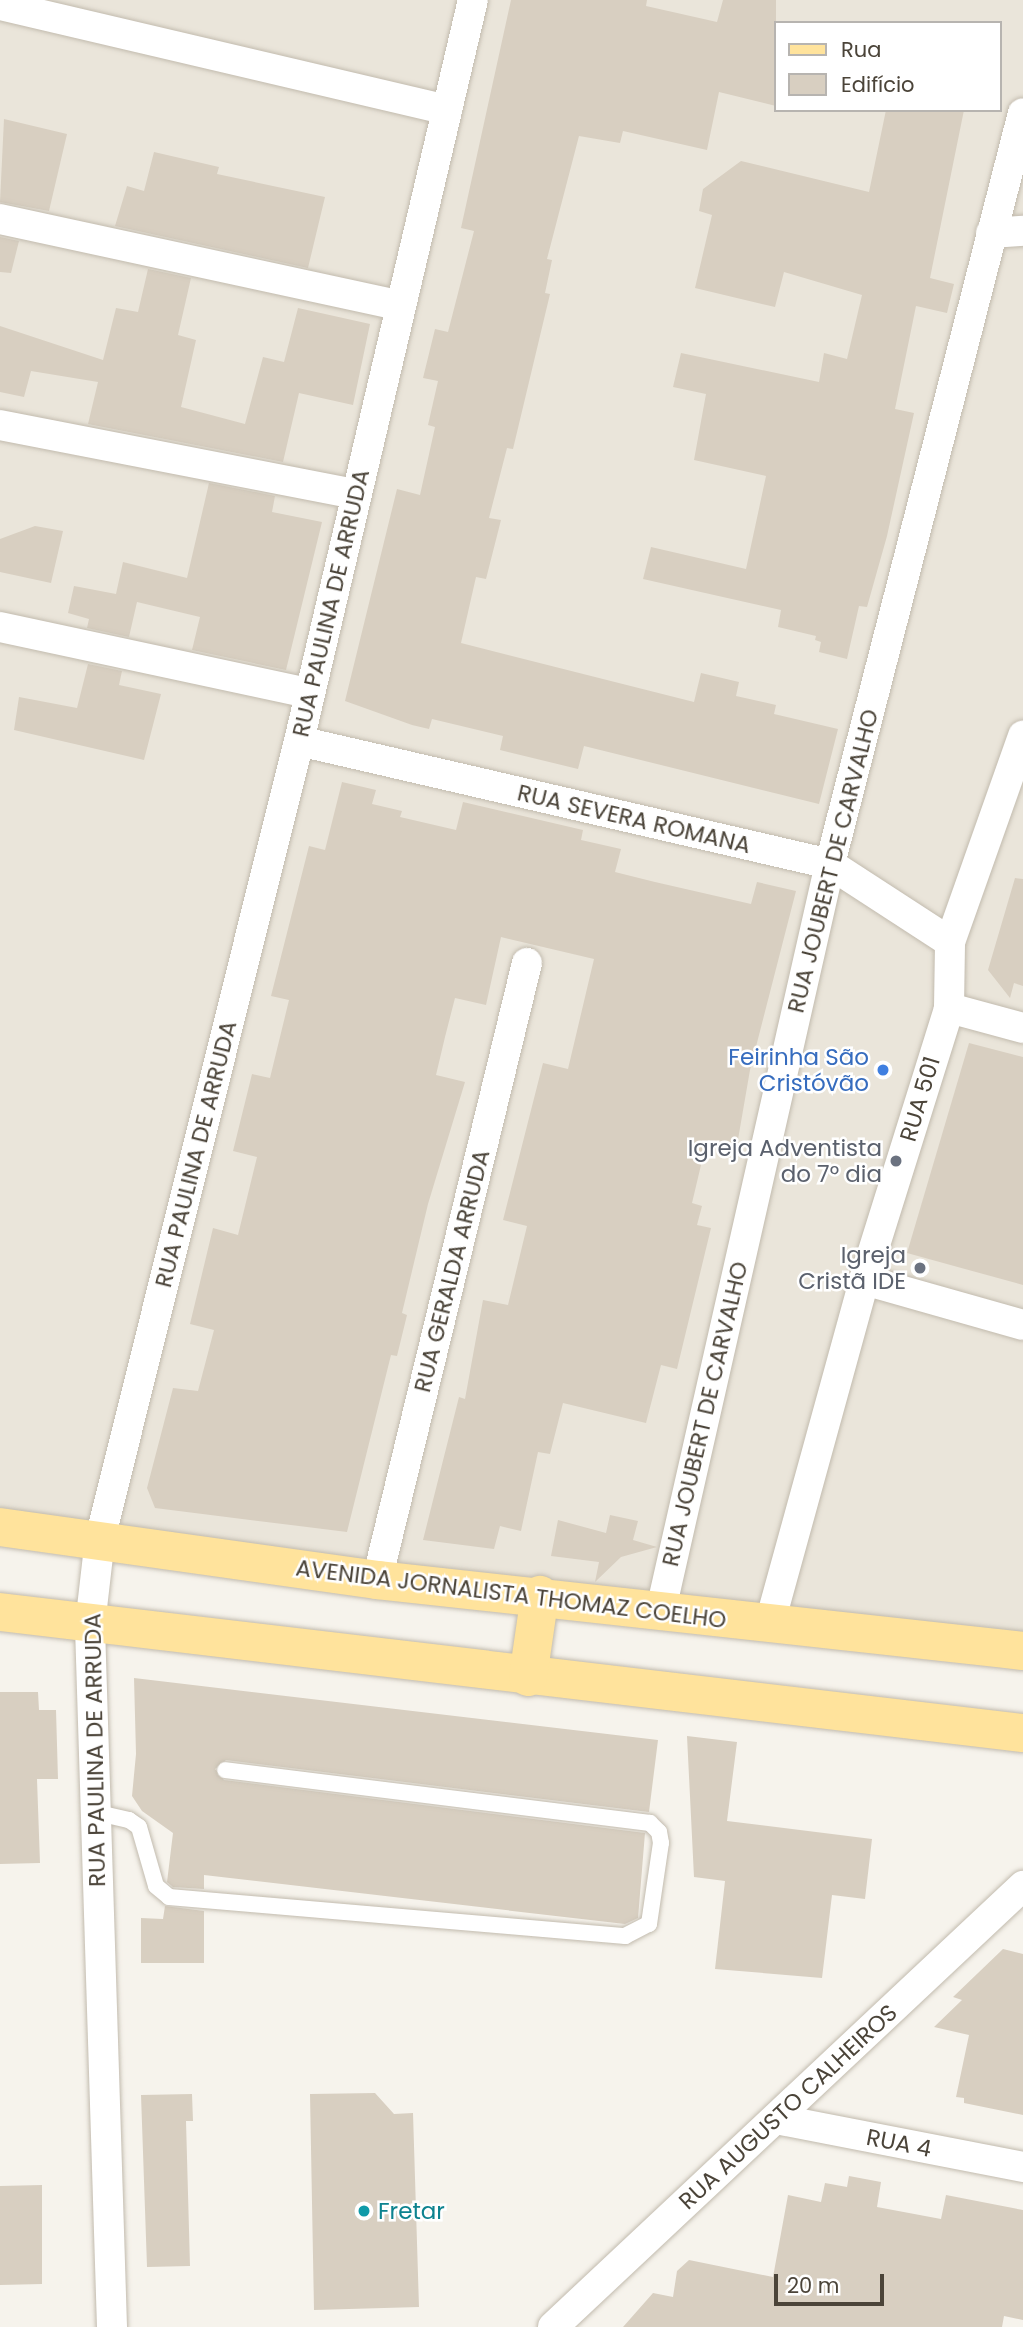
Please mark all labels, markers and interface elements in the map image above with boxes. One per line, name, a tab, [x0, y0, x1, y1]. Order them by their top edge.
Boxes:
legend	[774, 21, 1002, 112]
text: Rua	[841, 35, 881, 64]
text: Edifício	[841, 70, 915, 99]
street label: RUA PAULINA DE ARRUDA	[287, 466, 375, 740]
street label: RUA JOUBERT DE CARVALHO	[782, 706, 884, 1016]
street label: RUA SEVERA ROMANA	[515, 779, 753, 859]
street label: RUA PAULINA DE ARRUDA	[149, 1018, 243, 1290]
place label: Feirinha São Cristóvão	[728, 1043, 869, 1097]
street label: RUA 501	[894, 1053, 946, 1145]
marker: Feirinha São Cristóvão	[875, 1062, 891, 1078]
place label: Igreja Adventista do 7° dia	[688, 1134, 882, 1188]
street label: RUA GERALDA ARRUDA	[408, 1147, 496, 1395]
marker: Igreja Adventista do 7° dia	[888, 1153, 904, 1169]
place label: Igreja Cristã IDE	[798, 1241, 906, 1295]
street label: RUA JOUBERT DE CARVALHO	[656, 1259, 754, 1569]
marker: Igreja Cristã IDE	[912, 1260, 928, 1276]
street label: AVENIDA JORNALISTA THOMAZ COELHO	[294, 1554, 728, 1634]
street label: RUA PAULINA DE ARRUDA	[79, 1613, 111, 1887]
street label: RUA AUGUSTO CALHEIROS	[673, 1999, 903, 2215]
street label: RUA 4	[864, 2123, 934, 2163]
place label: Fretar	[378, 2197, 445, 2225]
marker: Fretar	[356, 2203, 372, 2219]
scale bar	[778, 2260, 888, 2304]
text: 20 m	[787, 2271, 840, 2300]

